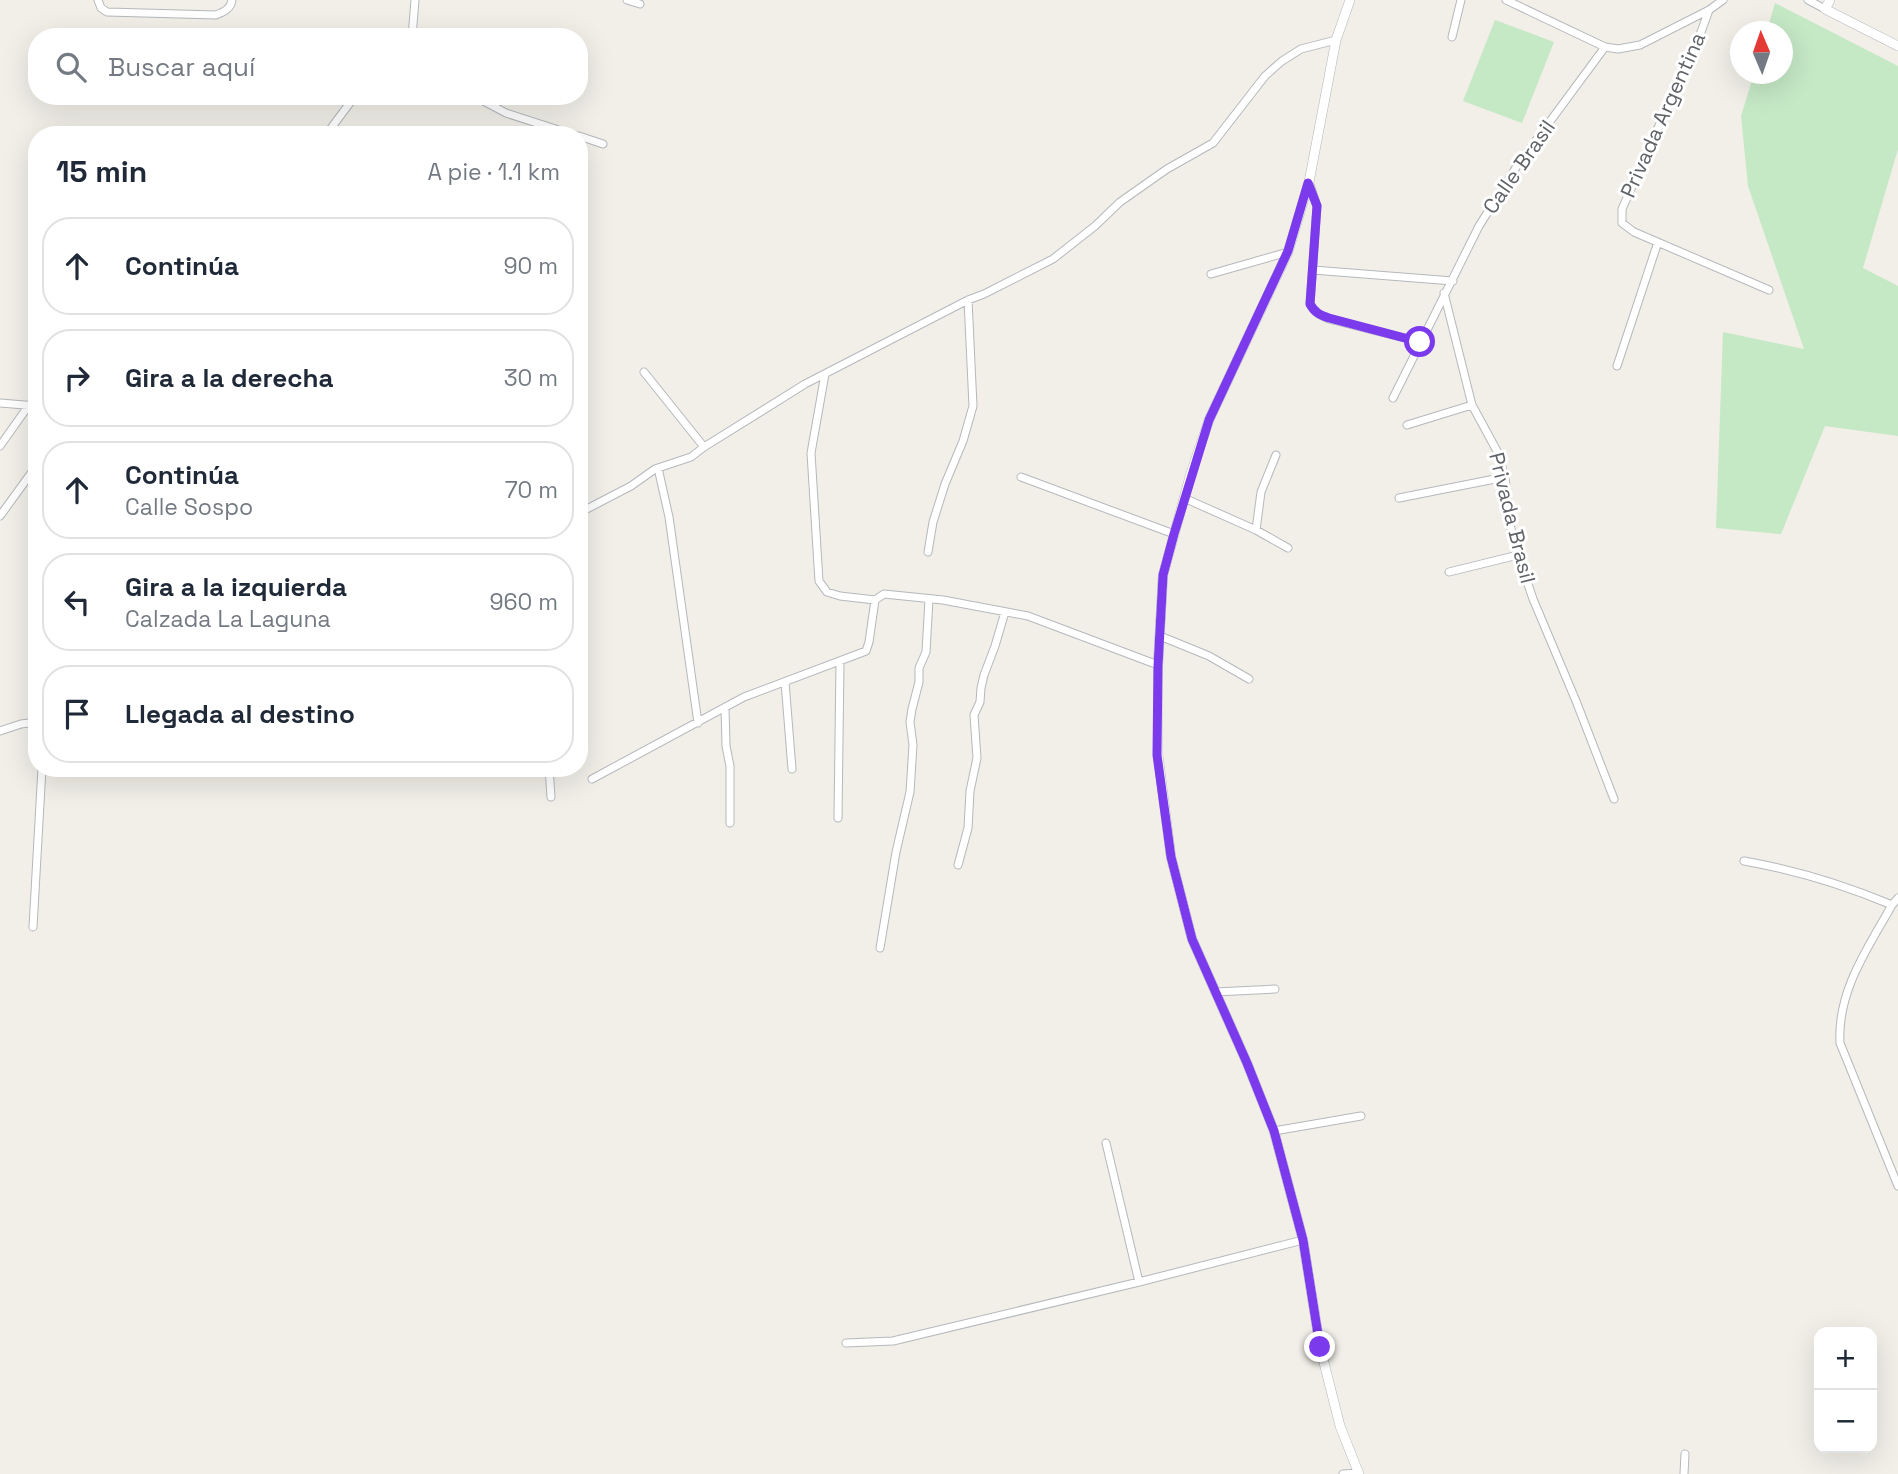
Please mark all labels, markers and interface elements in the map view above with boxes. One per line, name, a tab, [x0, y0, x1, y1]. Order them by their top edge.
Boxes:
north arrow	[1730, 21, 1793, 84]
search box	[28, 28, 588, 105]
street label: Privada Argentina	[1614, 28, 1711, 202]
icon: search	[52, 48, 90, 86]
text: Buscar aquí	[108, 50, 255, 84]
street label: Calle Brasil	[1476, 115, 1561, 219]
text: 15 min	[56, 152, 147, 191]
text: A pie · 1.1 km	[428, 157, 560, 187]
icon: ahead	[58, 247, 96, 285]
text: Continúa	[125, 249, 239, 283]
text: 90 m	[503, 251, 558, 281]
route start	[1404, 326, 1435, 357]
icon: right	[58, 359, 96, 397]
text: Gira a la derecha	[125, 361, 334, 395]
text: 30 m	[504, 363, 558, 393]
street label: Privada Brasil	[1483, 449, 1542, 586]
text: Continúa	[125, 458, 239, 492]
icon: ahead	[58, 471, 96, 509]
text: 70 m	[505, 475, 558, 505]
text: Calle Sospo	[125, 492, 253, 522]
text: Gira a la izquierda	[125, 570, 347, 604]
icon: left	[58, 583, 96, 621]
text: 960 m	[489, 587, 558, 617]
text: Calzada La Laguna	[125, 604, 331, 634]
icon: arrive	[58, 695, 96, 733]
text: Llegada al destino	[125, 697, 355, 731]
map controls	[1814, 1327, 1877, 1453]
button: +	[1814, 1327, 1877, 1390]
route end	[1304, 1331, 1335, 1362]
button: −	[1814, 1390, 1877, 1453]

